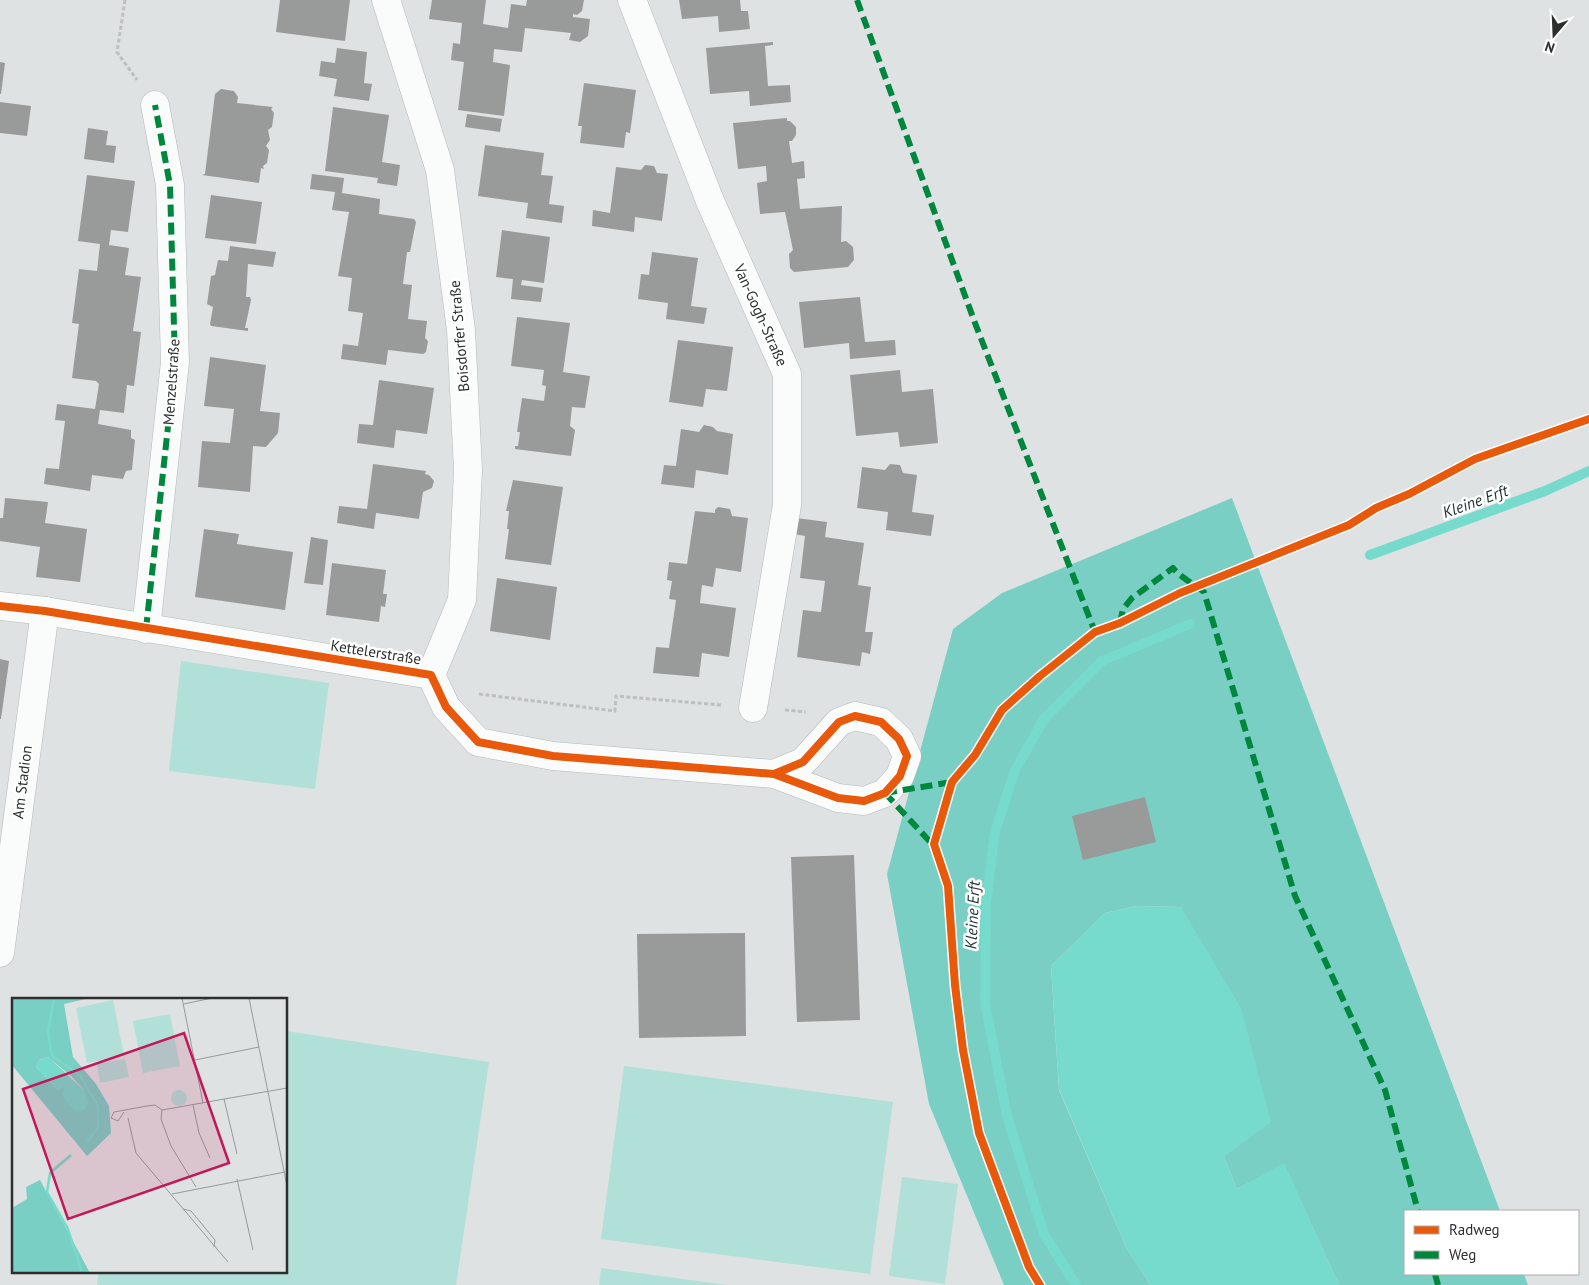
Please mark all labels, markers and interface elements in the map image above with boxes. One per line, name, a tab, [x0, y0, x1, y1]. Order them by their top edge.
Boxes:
north arrow	[1529, 10, 1579, 60]
text: N	[1542, 37, 1557, 57]
street label: Van-Gogh-Straße	[730, 260, 792, 369]
street label: Boisdorfer Straße	[445, 279, 473, 393]
street label: Menzelstraße	[159, 338, 183, 426]
water label: Kleine Erft	[1439, 480, 1511, 522]
street label: Kettelerstraße	[329, 635, 423, 669]
street label: Am Stadion	[8, 744, 36, 820]
water label: Kleine Erft	[960, 879, 984, 950]
inset map	[12, 998, 288, 1272]
legend	[1404, 1210, 1579, 1275]
text: Radweg	[1449, 1220, 1500, 1239]
text: Weg	[1449, 1245, 1476, 1264]

